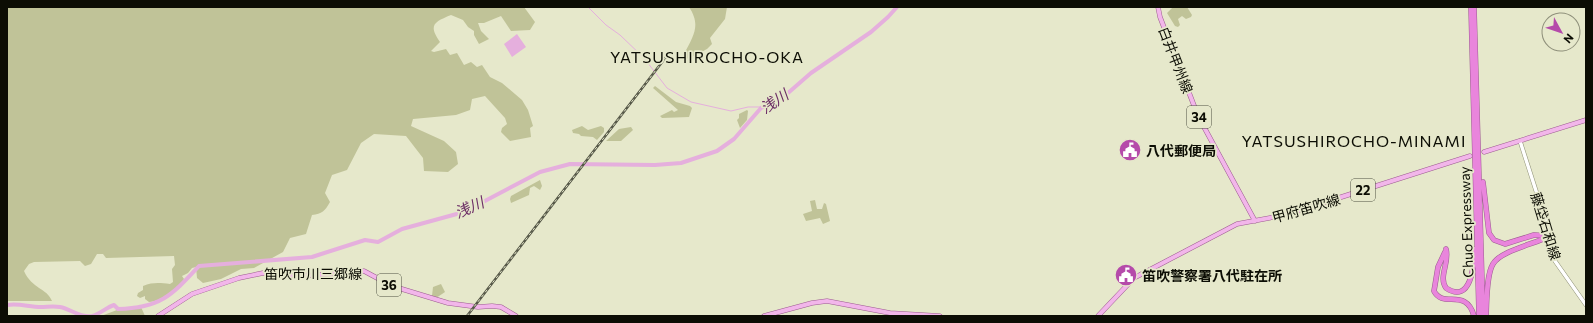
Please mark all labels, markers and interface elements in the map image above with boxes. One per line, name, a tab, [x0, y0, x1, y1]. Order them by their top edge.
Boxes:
north arrow	[1541, 12, 1581, 52]
street label: 白井甲州線	[1156, 24, 1196, 96]
text: N	[1561, 31, 1577, 46]
district label: YATSUSHIROCHO-OKA	[610, 47, 804, 66]
water label: 浅川	[757, 84, 793, 117]
road number: 34	[1187, 106, 1211, 128]
district label: YATSUSHIROCHO-MINAMI	[1242, 131, 1466, 150]
public building icon: 八代郵便局	[1117, 137, 1143, 163]
place label: 八代郵便局	[1146, 142, 1216, 159]
street label: Chuo Expressway	[1456, 166, 1476, 278]
road number: 22	[1351, 179, 1375, 201]
street label: 甲府笛吹線	[1270, 190, 1342, 226]
street label: 藤垈石和線	[1528, 190, 1564, 262]
water label: 浅川	[452, 192, 488, 221]
public building icon: 笛吹警察署八代駐在所	[1113, 262, 1139, 288]
street label: 笛吹市川三郷線	[264, 265, 362, 282]
place label: 笛吹警察署八代駐在所	[1142, 267, 1282, 284]
road number: 36	[377, 274, 401, 296]

